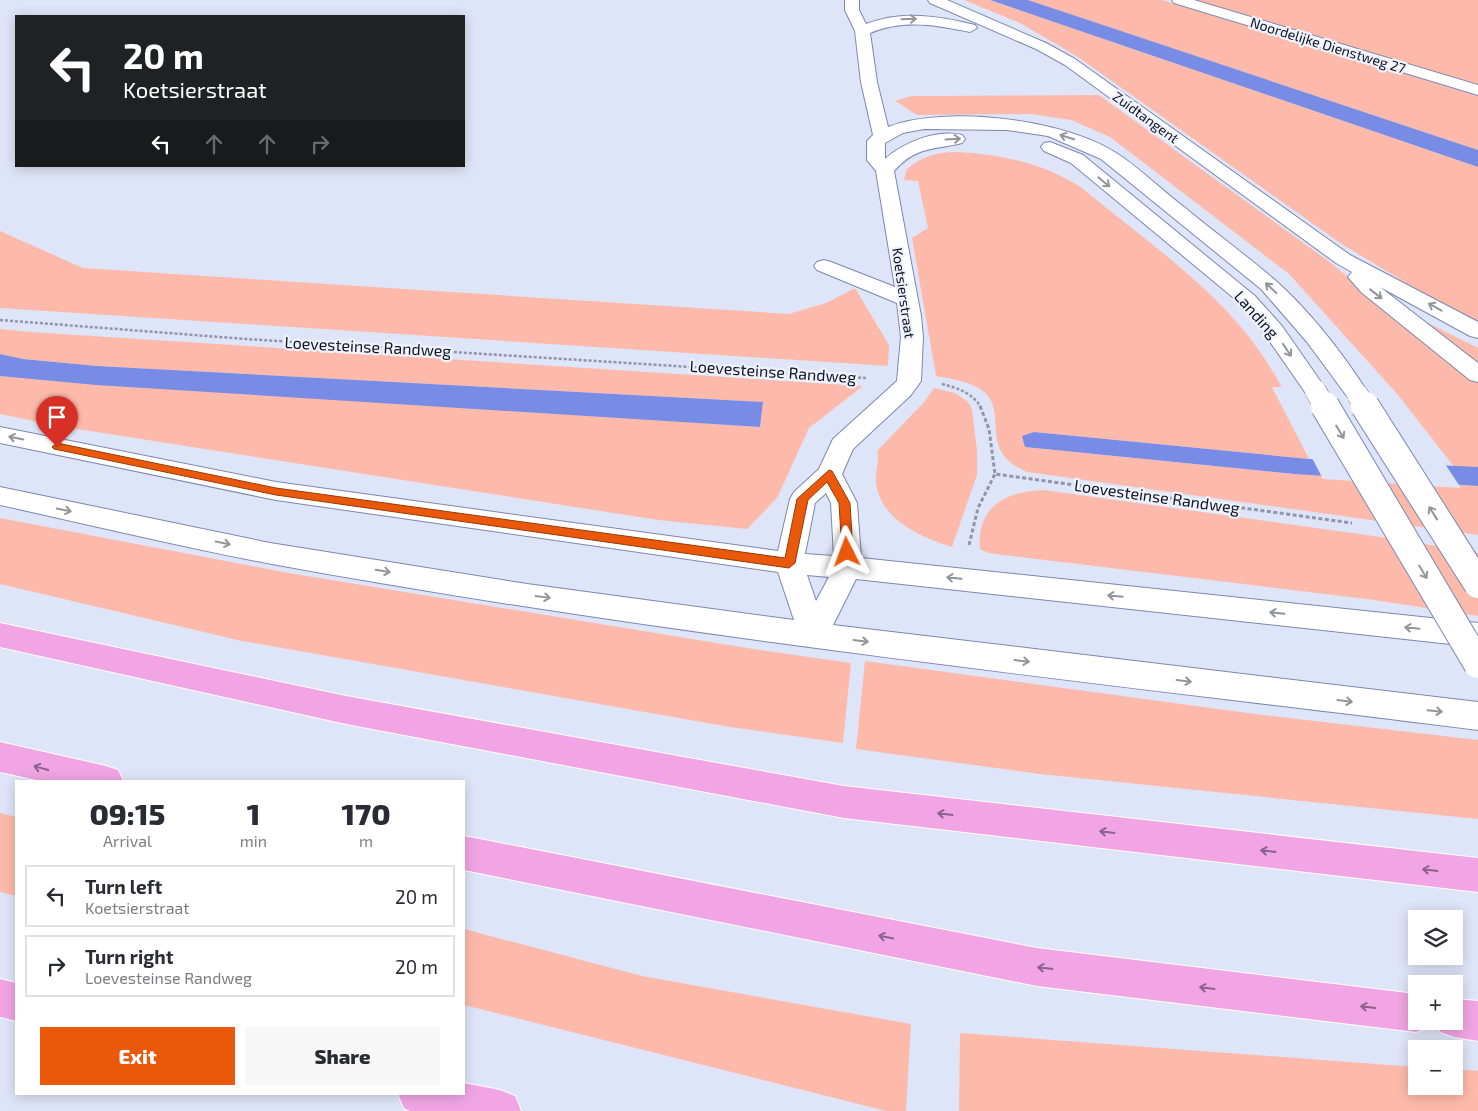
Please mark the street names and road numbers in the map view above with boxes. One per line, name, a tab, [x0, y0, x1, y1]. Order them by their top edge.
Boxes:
street label: Noordelijke Dienstweg 27	[1248, 13, 1408, 77]
street label: Zuidtangent	[1110, 87, 1182, 147]
street label: Koetsierstraat	[889, 247, 919, 339]
street label: Landing	[1231, 286, 1283, 342]
street label: Loevesteinse Randweg	[284, 332, 452, 360]
street label: Loevesteinse Randweg	[689, 356, 857, 386]
street label: Loevesteinse Randweg	[1073, 475, 1241, 517]

